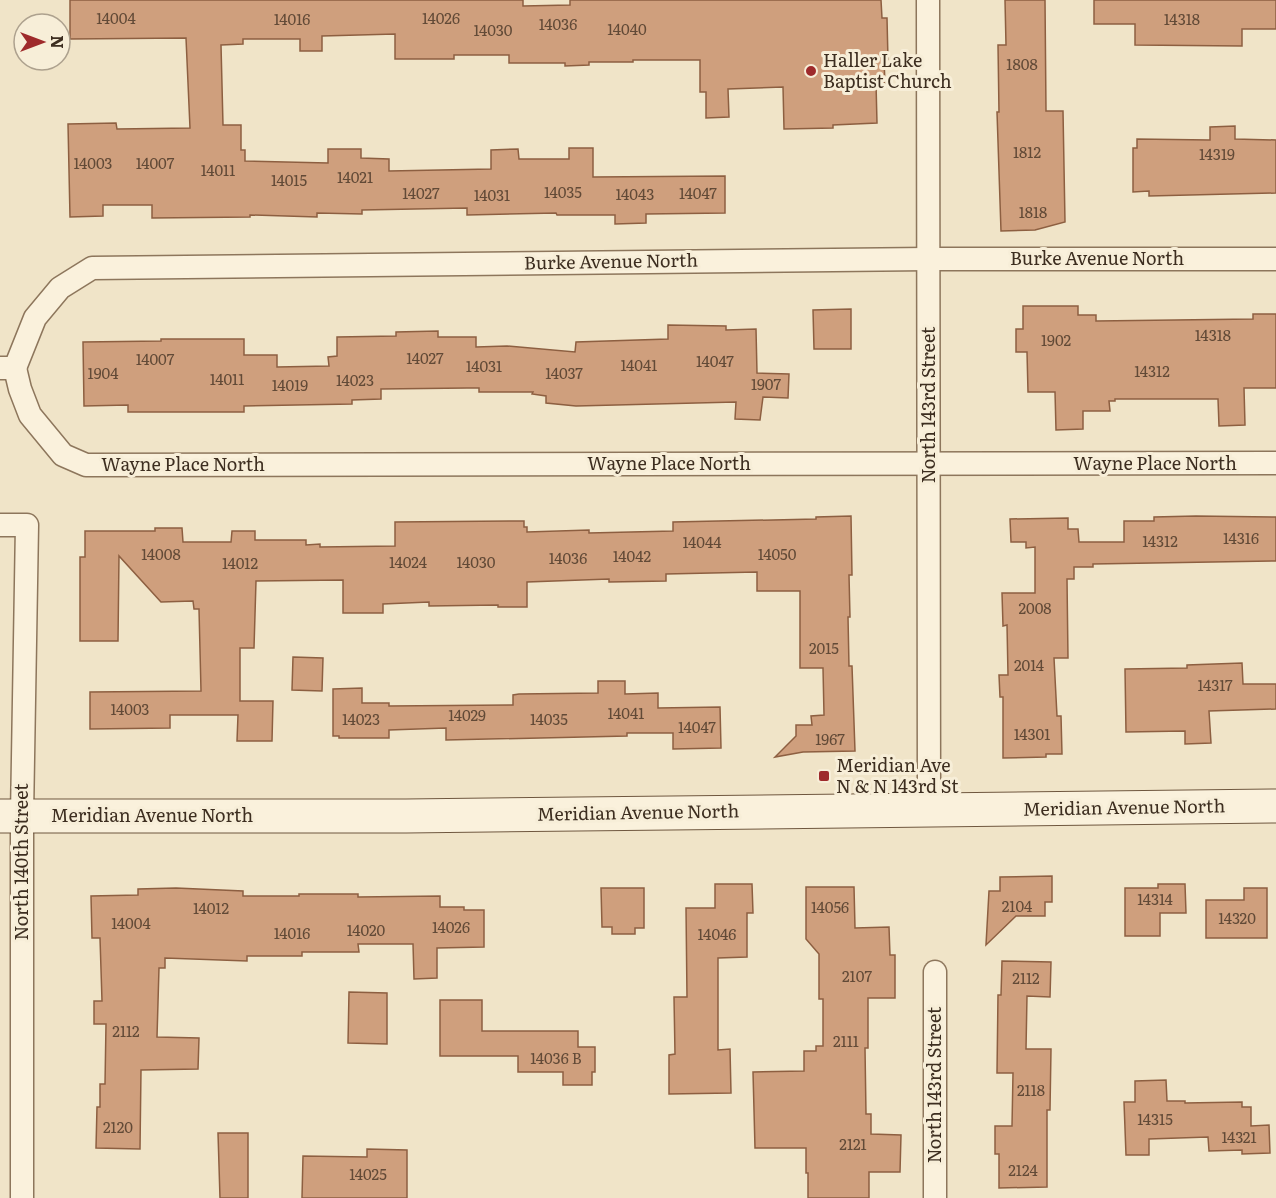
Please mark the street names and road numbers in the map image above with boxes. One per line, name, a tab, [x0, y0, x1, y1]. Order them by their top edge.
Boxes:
street label: Burke Avenue North	[1010, 244, 1184, 271]
street label: Burke Avenue North	[524, 245, 698, 276]
street label: North 143rd Street	[914, 326, 941, 483]
street label: Wayne Place North	[587, 449, 751, 476]
street label: Wayne Place North	[1073, 449, 1237, 476]
street label: Wayne Place North	[101, 450, 265, 477]
street label: North 140th Street	[7, 783, 34, 941]
street label: Meridian Avenue North	[1023, 791, 1225, 822]
street label: Meridian Avenue North	[537, 796, 739, 827]
street label: Meridian Avenue North	[51, 801, 253, 828]
street label: North 143rd Street	[920, 1006, 947, 1163]

